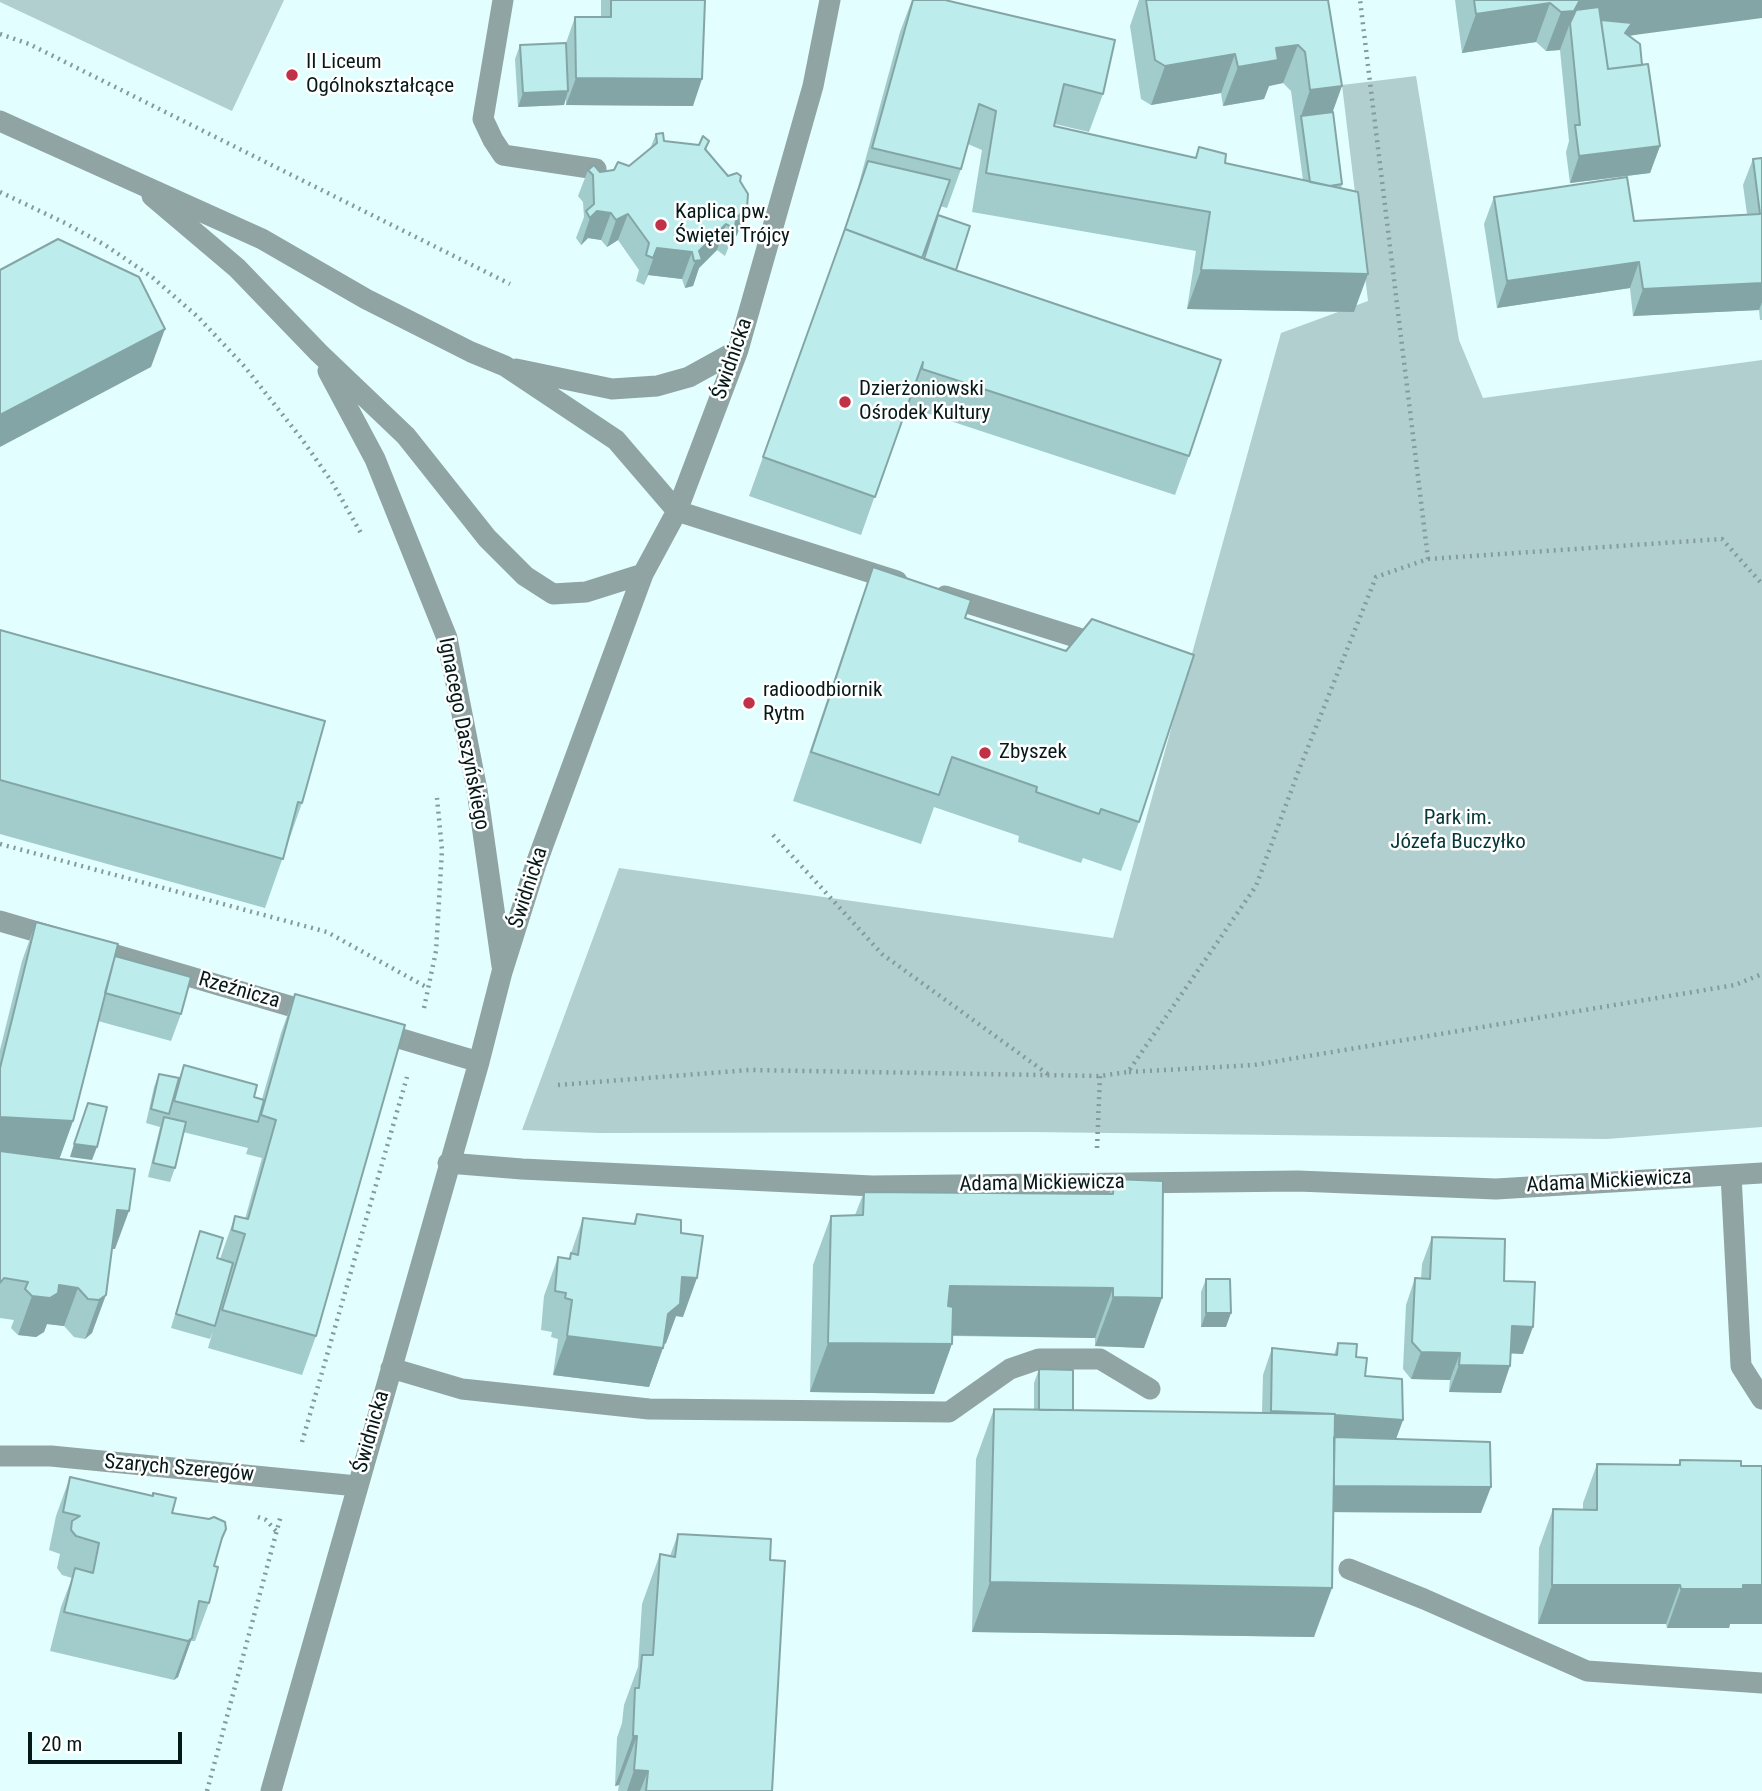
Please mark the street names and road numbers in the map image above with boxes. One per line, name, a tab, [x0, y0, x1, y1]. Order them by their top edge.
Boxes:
street label: Świdnicka	[707, 315, 759, 403]
street label: Ignacego Daszyńskiego	[432, 636, 494, 832]
street label: Świdnicka	[504, 844, 554, 932]
street label: Rzeźnicza	[196, 967, 282, 1015]
street label: Adama Mickiewicza	[1526, 1165, 1692, 1199]
street label: Adama Mickiewicza	[959, 1170, 1125, 1198]
street label: Świdnicka	[348, 1388, 396, 1476]
street label: Szarych Szeregów	[103, 1450, 255, 1488]

